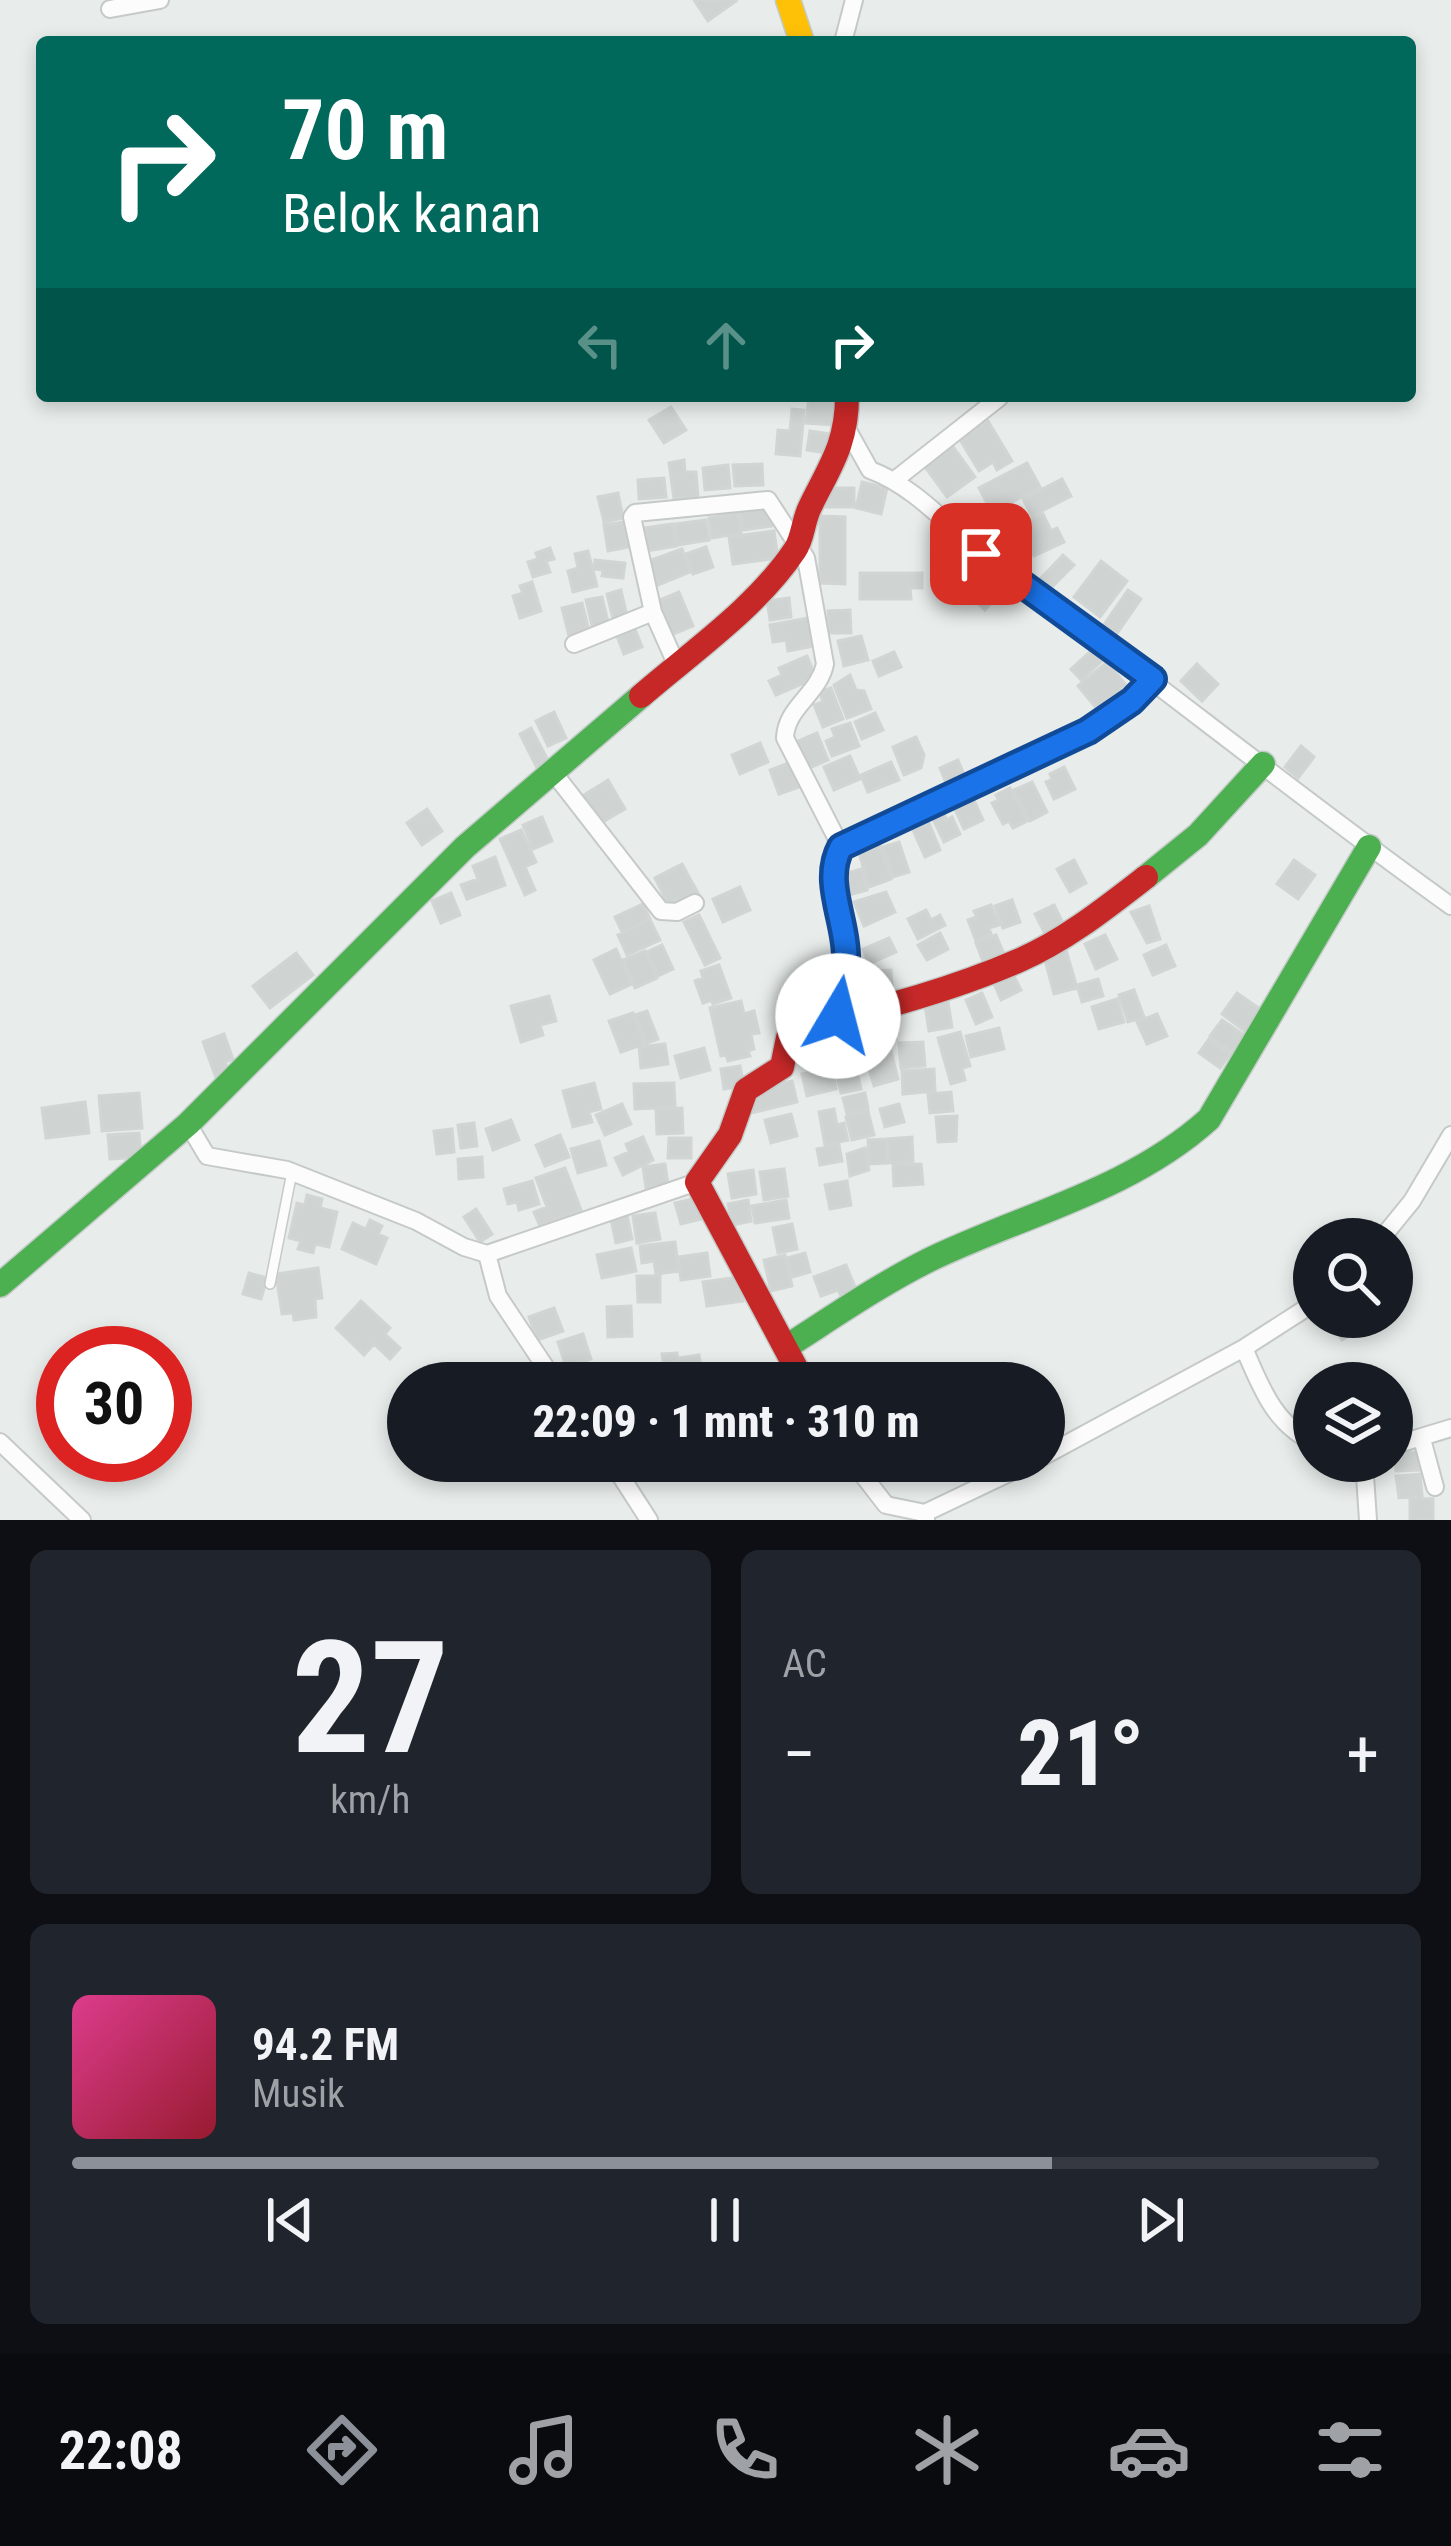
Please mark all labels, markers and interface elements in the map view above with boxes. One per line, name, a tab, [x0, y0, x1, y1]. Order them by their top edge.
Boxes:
text: 70 m	[282, 81, 449, 180]
icon: right	[84, 84, 240, 240]
text: Belok kanan	[282, 182, 541, 245]
icon: left	[567, 312, 633, 378]
icon: ahead	[693, 312, 759, 378]
icon: right	[819, 312, 885, 378]
pin	[930, 503, 1032, 605]
icon: arrive	[948, 521, 1014, 587]
position arrow	[775, 953, 901, 1079]
map controls	[1293, 1218, 1413, 1482]
button: search	[1293, 1218, 1413, 1338]
speed limit sign: 30	[36, 1326, 192, 1482]
button: layers	[1293, 1362, 1413, 1482]
text: 22:09 · 1 mnt · 310 m	[532, 1395, 920, 1448]
text: 27	[291, 1607, 449, 1790]
text: AC	[783, 1641, 827, 1687]
text: 21°	[1017, 1702, 1144, 1807]
text: −	[783, 1716, 816, 1793]
text: +	[1346, 1716, 1379, 1793]
text: km/h	[330, 1777, 410, 1823]
text: 94.2 FM	[252, 2018, 399, 2071]
text: Musik	[252, 2071, 345, 2117]
icon: previous	[257, 2187, 323, 2253]
icon: pause	[692, 2187, 758, 2253]
icon: next	[1128, 2187, 1194, 2253]
icon: directions	[300, 2408, 384, 2492]
icon: music	[502, 2408, 586, 2492]
icon: phone	[703, 2408, 787, 2492]
icon: climate	[905, 2408, 989, 2492]
icon: car	[1107, 2408, 1191, 2492]
icon: filters	[1308, 2408, 1392, 2492]
text: 22:08	[59, 2419, 183, 2482]

